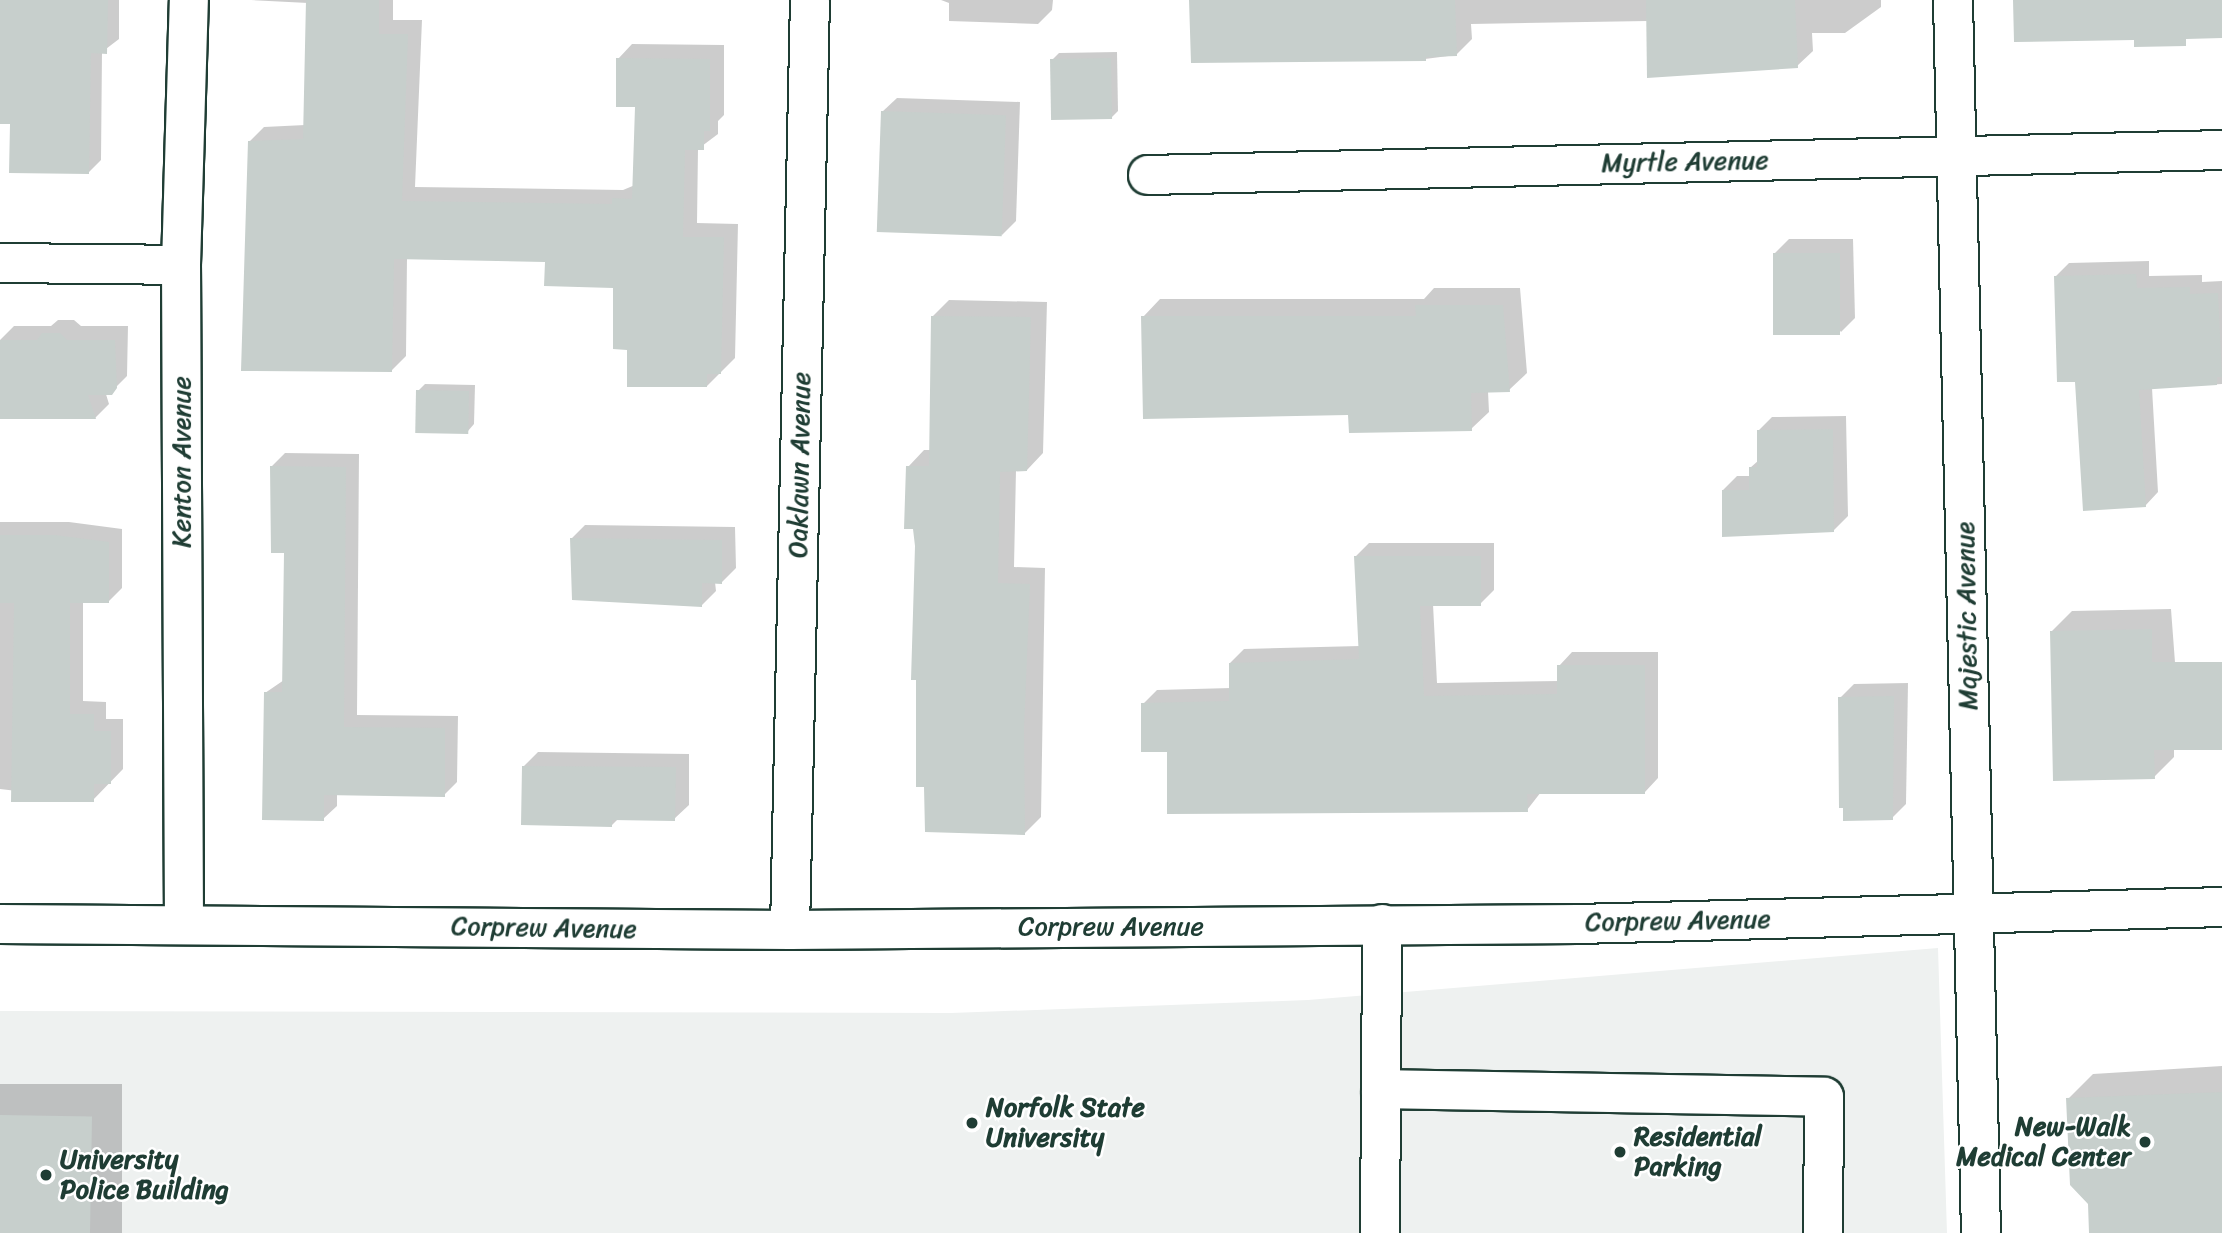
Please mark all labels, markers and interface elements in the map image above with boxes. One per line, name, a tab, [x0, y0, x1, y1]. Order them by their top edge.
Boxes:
street label: Myrtle Avenue	[1602, 145, 1768, 179]
street label: Oaklawn Avenue	[783, 372, 817, 558]
street label: Kenton Avenue	[166, 376, 198, 548]
street label: Majestic Avenue	[1950, 522, 1984, 710]
street label: Corprew Avenue	[1585, 904, 1771, 938]
street label: Corprew Avenue	[451, 911, 637, 945]
street label: Corprew Avenue	[1018, 911, 1204, 943]
place label: Norfolk State University	[986, 1092, 1146, 1154]
place label: New-Walk Medical Center	[1956, 1111, 2131, 1172]
marker: Norfolk State University	[964, 1115, 980, 1131]
place label: Residential Parking	[1634, 1121, 1762, 1182]
marker: New-Walk Medical Center	[2137, 1134, 2153, 1150]
place label: University Police Building	[60, 1144, 229, 1206]
marker: Residential Parking	[1612, 1144, 1628, 1160]
marker: University Police Building	[38, 1167, 54, 1183]

